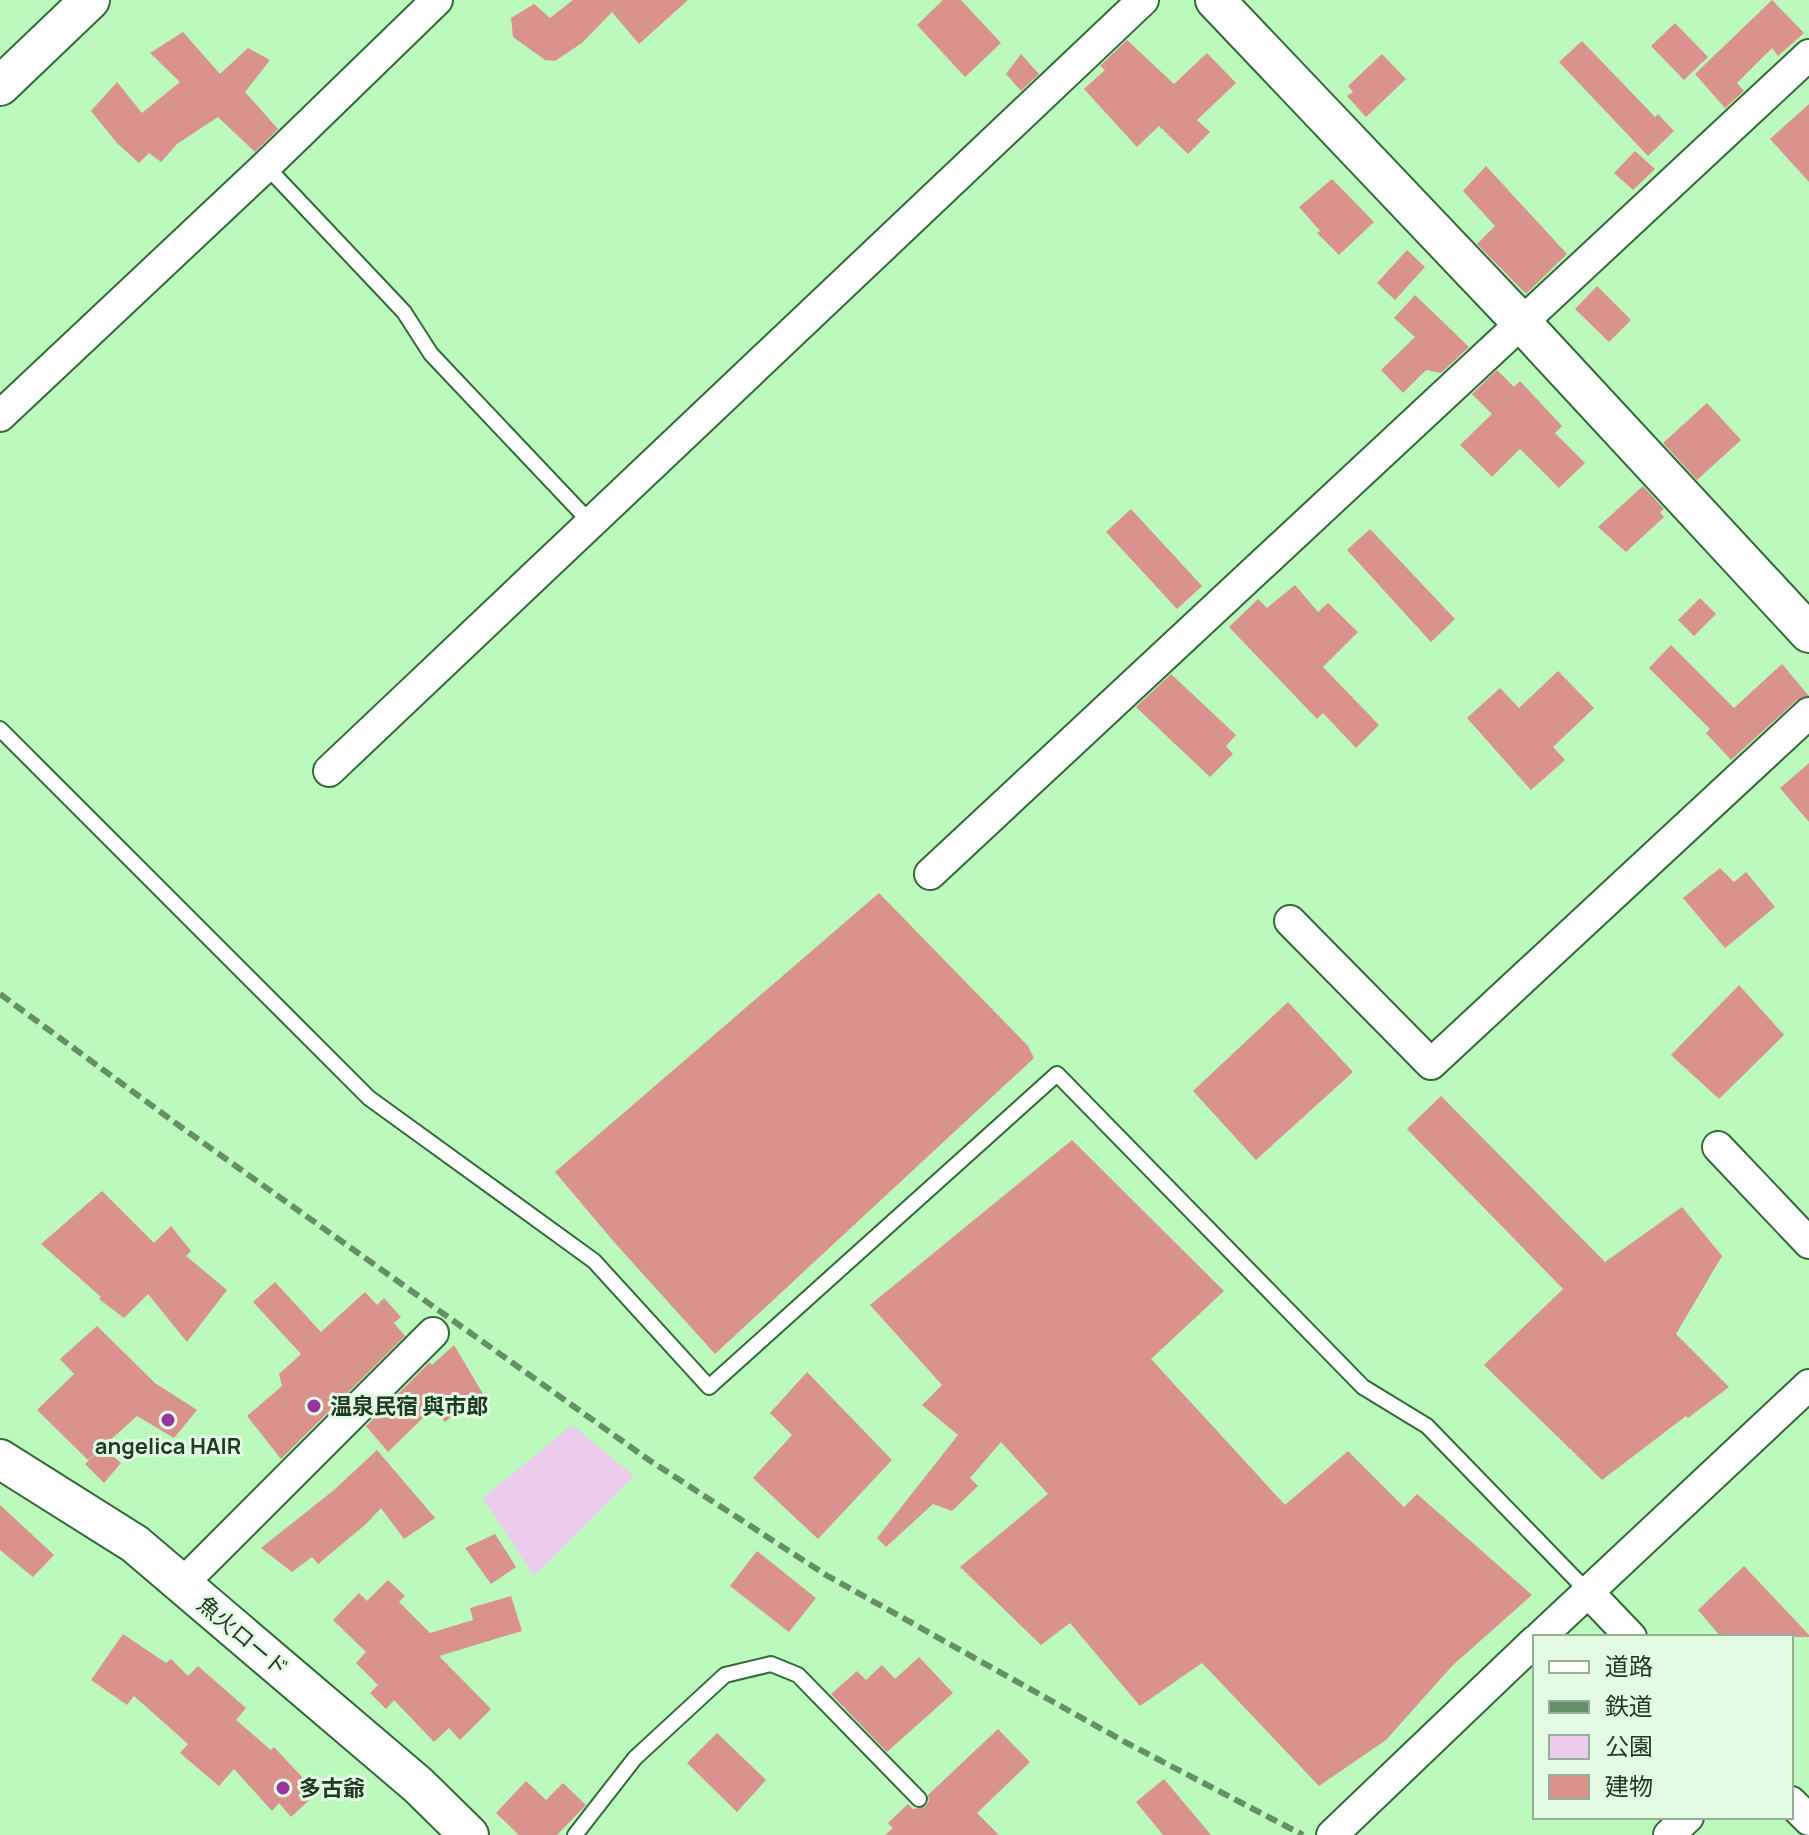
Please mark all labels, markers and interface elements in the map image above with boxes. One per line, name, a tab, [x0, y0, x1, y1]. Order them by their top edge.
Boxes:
place label: 温泉民宿 與市郎	[330, 1391, 488, 1421]
marker: 温泉民宿 與市郎	[305, 1397, 323, 1415]
marker: angelica HAIR	[159, 1411, 177, 1429]
place label: angelica HAIR	[95, 1431, 241, 1461]
street label: 魚火ロード	[191, 1589, 295, 1683]
legend	[1533, 1635, 1793, 1819]
text: 道路	[1605, 1649, 1653, 1682]
text: 鉄道	[1605, 1689, 1653, 1722]
text: 公園	[1605, 1729, 1653, 1762]
text: 建物	[1605, 1769, 1653, 1802]
place label: 多古爺	[299, 1773, 365, 1803]
marker: 多古爺	[274, 1779, 292, 1797]

